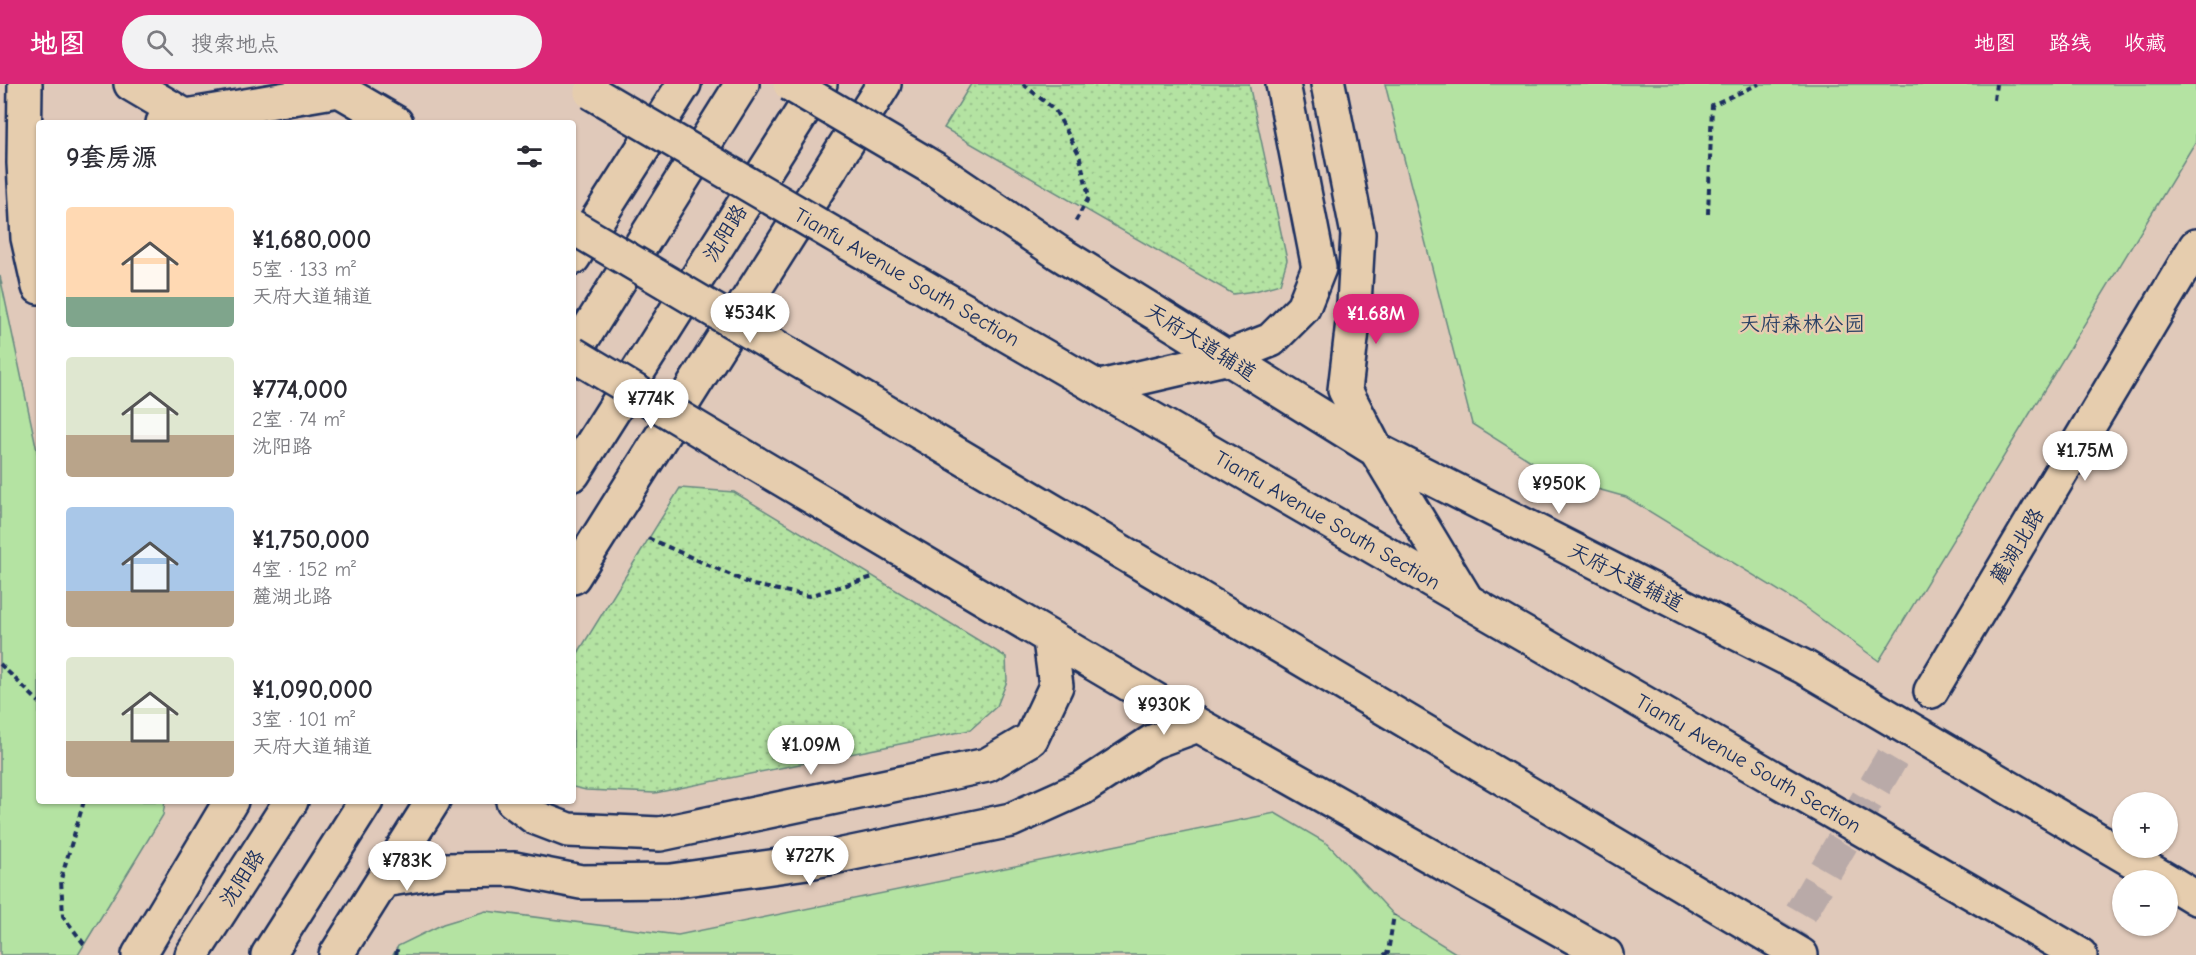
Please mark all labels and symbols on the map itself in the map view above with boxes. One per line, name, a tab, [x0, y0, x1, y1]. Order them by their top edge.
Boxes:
street label: 沈阳路	[698, 200, 752, 266]
street label: Tianfu Avenue South Section	[790, 203, 1024, 351]
pin: ¥534K	[708, 293, 792, 344]
pin: ¥1.68M	[1327, 294, 1425, 345]
street label: 天府大道辅道	[1141, 298, 1261, 386]
park label: 天府森林公园	[1739, 312, 1865, 336]
pin: ¥774K	[609, 379, 693, 430]
pin: ¥1.75M	[2036, 431, 2134, 482]
street label: Tianfu Avenue South Section	[1211, 446, 1445, 595]
pin: ¥950K	[1517, 464, 1601, 515]
street label: 麓湖北路	[1985, 504, 2049, 588]
street label: 天府大道辅道	[1564, 538, 1688, 616]
pin: ¥930K	[1122, 685, 1206, 736]
street label: Tianfu Avenue South Section	[1631, 689, 1865, 838]
pin: ¥1.09M	[762, 725, 860, 776]
pin: ¥727K	[768, 836, 852, 887]
pin: ¥783K	[365, 841, 449, 892]
street label: 沈阳路	[215, 845, 269, 911]

